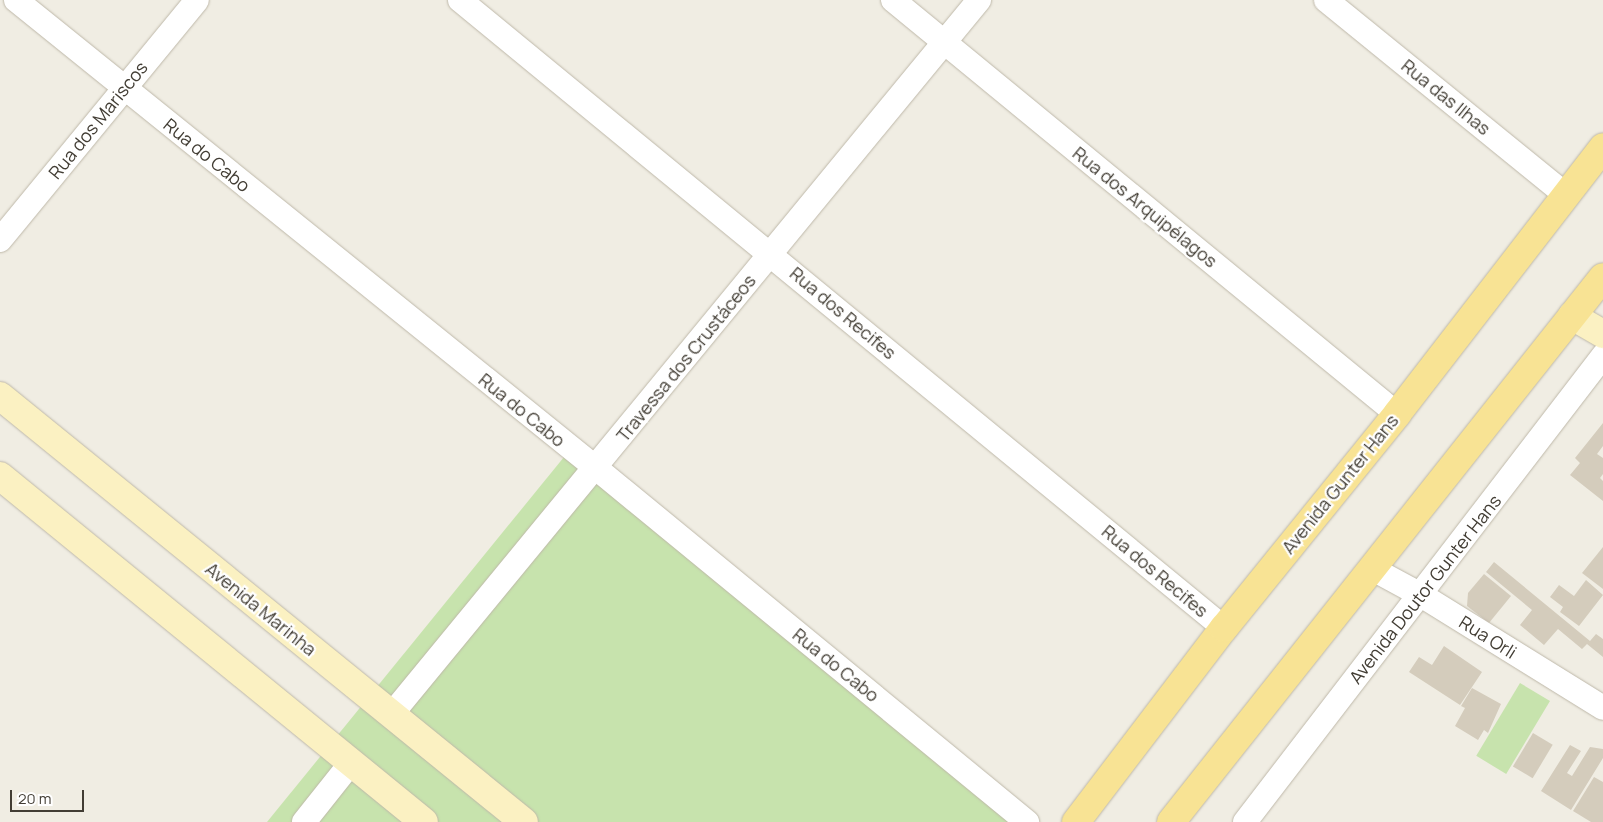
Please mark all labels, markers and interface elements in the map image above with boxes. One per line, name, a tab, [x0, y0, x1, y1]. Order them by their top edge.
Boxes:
street label: Rua das Ilhas	[1397, 55, 1495, 139]
street label: Rua dos Mariscos	[44, 57, 152, 183]
street label: Rua do Cabo	[160, 114, 254, 196]
street label: Rua dos Arquipélagos	[1068, 142, 1222, 272]
street label: Rua dos Recifes	[786, 262, 900, 364]
street label: Travessa dos Crustáceos	[612, 270, 760, 446]
street label: Rua do Cabo	[475, 369, 569, 451]
street label: Avenida Gunter Hans	[1277, 410, 1403, 558]
street label: Avenida Doutor Gunter Hans	[1344, 490, 1506, 688]
street label: Rua dos Recifes	[1098, 520, 1212, 622]
street label: Avenida Marinha	[201, 558, 321, 660]
street label: Rua Orli	[1455, 611, 1521, 663]
street label: Rua do Cabo	[789, 624, 883, 706]
scale bar	[12, 780, 86, 812]
text: 20 m	[18, 788, 51, 809]

